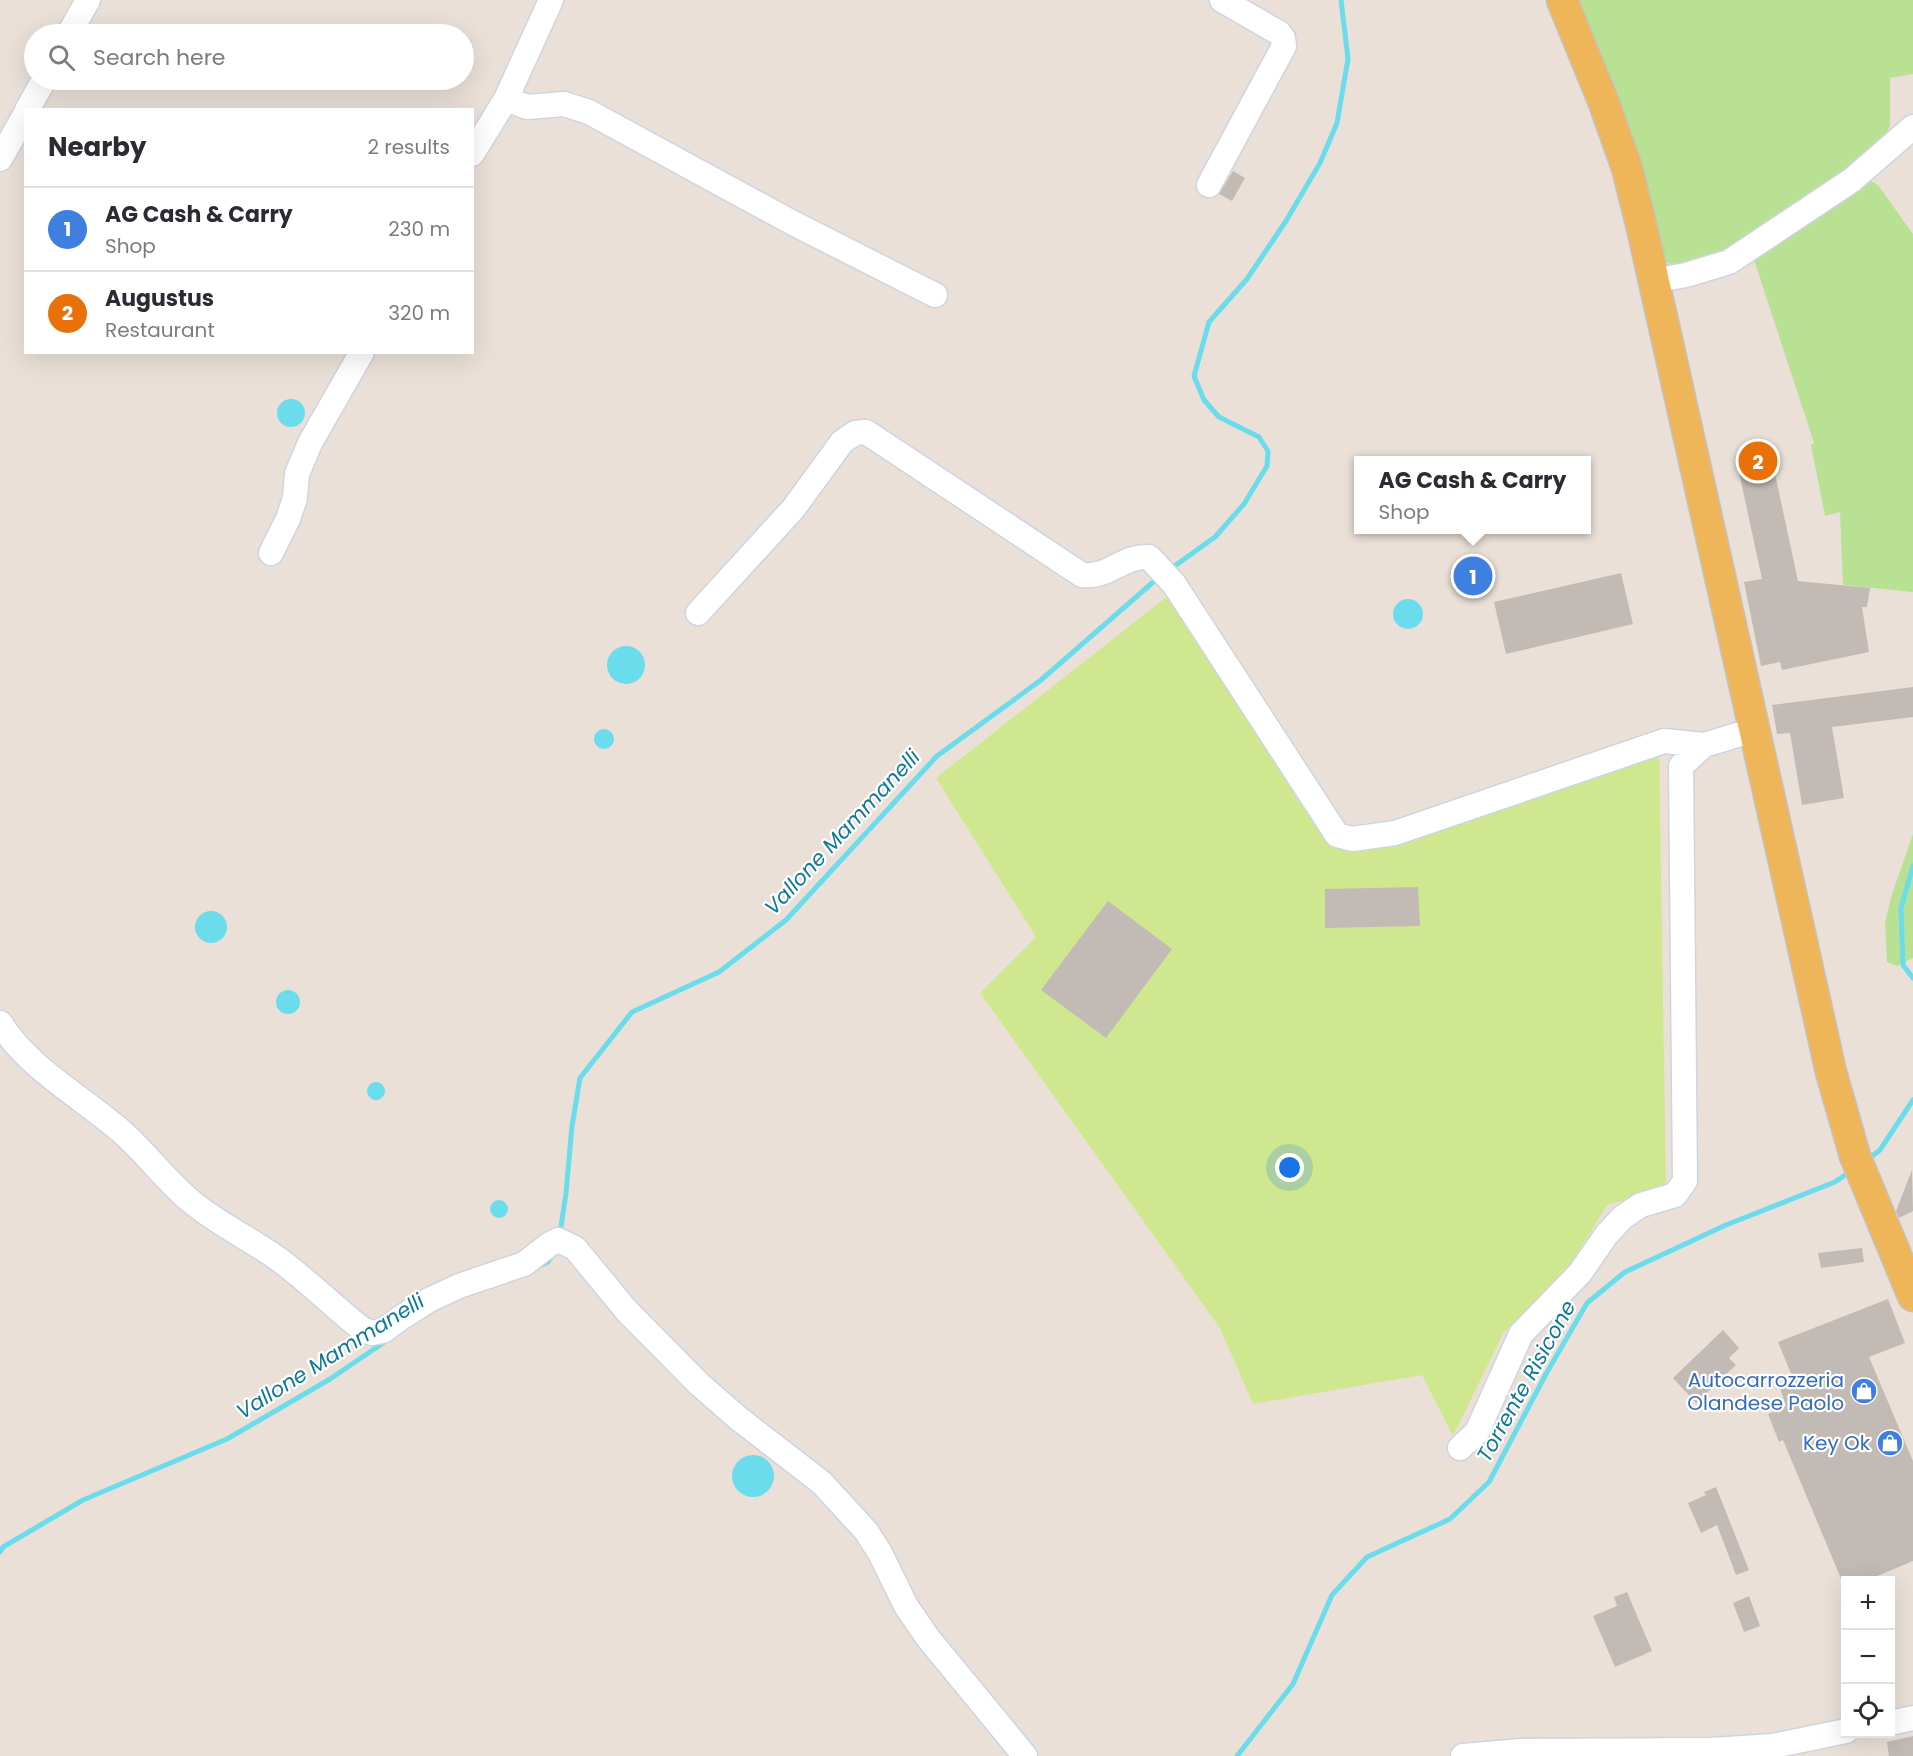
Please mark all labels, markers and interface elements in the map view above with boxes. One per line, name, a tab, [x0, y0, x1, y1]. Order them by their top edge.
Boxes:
search box	[24, 24, 474, 90]
icon: search	[45, 41, 78, 74]
text: Search here	[93, 42, 226, 73]
text: Nearby	[48, 129, 146, 165]
text: 2 results	[367, 133, 450, 161]
text: AG Cash & Carry	[105, 199, 293, 230]
text: 1	[64, 215, 71, 243]
text: 230 m	[388, 215, 450, 243]
text: Shop	[105, 232, 156, 260]
text: Augustus	[105, 283, 214, 314]
text: 2	[62, 299, 73, 327]
text: 320 m	[388, 299, 450, 327]
text: Restaurant	[105, 316, 215, 344]
pin: 2	[1738, 438, 1778, 484]
popup	[1354, 456, 1591, 534]
text: AG Cash & Carry	[1379, 465, 1566, 496]
text: Shop	[1379, 498, 1429, 526]
pin: 1	[1454, 554, 1492, 598]
water label: Vallone Mammanelli	[758, 742, 927, 921]
your location	[1275, 1153, 1304, 1182]
water label: Vallone Mammanelli	[230, 1286, 430, 1426]
water label: Torrente Risicone	[1470, 1295, 1582, 1467]
place label: Autocarrozzeria Olandese Paolo	[1687, 1366, 1844, 1417]
shop icon: Autocarrozzeria Olandese Paolo	[1849, 1376, 1879, 1406]
shop icon: Key Ok	[1875, 1428, 1905, 1458]
place label: Key Ok	[1803, 1429, 1871, 1457]
map controls	[1841, 1576, 1895, 1738]
button: +	[1841, 1576, 1895, 1630]
button: −	[1841, 1630, 1895, 1684]
button: locate	[1841, 1684, 1895, 1738]

